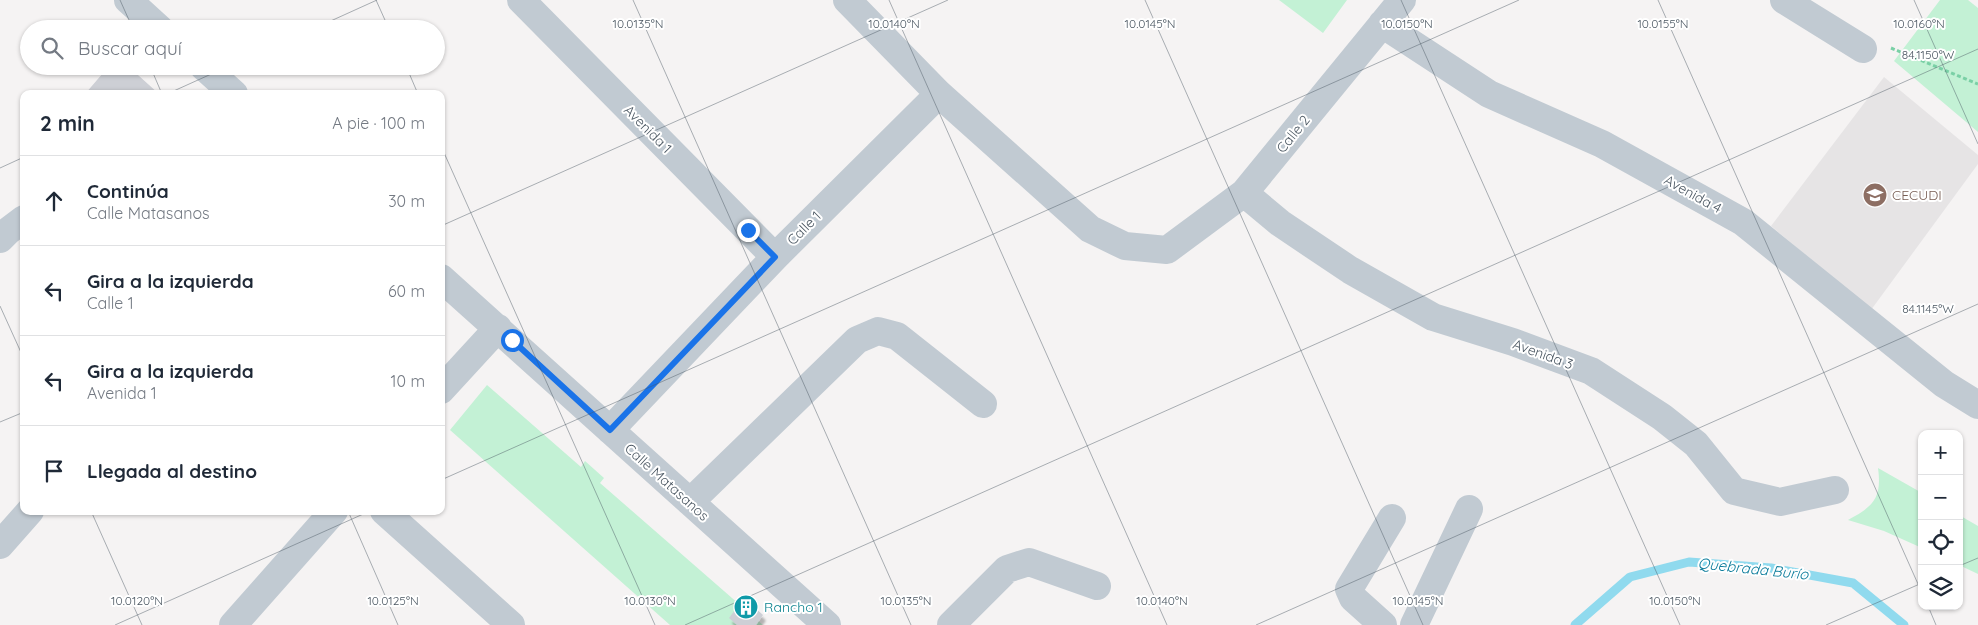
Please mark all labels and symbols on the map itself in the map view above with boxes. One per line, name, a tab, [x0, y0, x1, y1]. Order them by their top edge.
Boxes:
text: 10.0135°N	[613, 16, 663, 31]
text: 10.0140°N	[868, 16, 920, 31]
text: 10.0145°N	[1125, 16, 1175, 31]
text: 10.0150°N	[1381, 16, 1433, 31]
text: 10.0155°N	[1637, 16, 1689, 31]
text: 10.0160°N	[1893, 16, 1945, 31]
text: 84.1150°W	[1902, 47, 1955, 62]
street label: Avenida 1	[620, 101, 676, 157]
street label: Calle 2	[1272, 111, 1314, 157]
street label: Avenida 4	[1661, 171, 1725, 217]
school or university icon: CECUDI	[1862, 182, 1888, 208]
place label: CECUDI	[1892, 186, 1942, 204]
street label: Calle 1	[783, 207, 825, 249]
route end	[737, 219, 760, 242]
text: 84.1145°W	[1902, 301, 1954, 316]
route start	[501, 329, 524, 352]
street label: Avenida 3	[1510, 335, 1576, 373]
street label: Calle Matasanos	[621, 439, 713, 525]
water label: Quebrada Burío	[1697, 553, 1810, 584]
text: 10.0120°N	[111, 593, 163, 608]
text: 10.0125°N	[367, 593, 419, 608]
text: 10.0130°N	[624, 593, 676, 608]
text: 10.0135°N	[881, 593, 931, 608]
text: 10.0140°N	[1136, 593, 1188, 608]
text: 10.0145°N	[1393, 593, 1443, 608]
text: 10.0150°N	[1649, 593, 1701, 608]
building icon: Rancho 1	[733, 594, 759, 620]
place label: Rancho 1	[764, 598, 823, 616]

